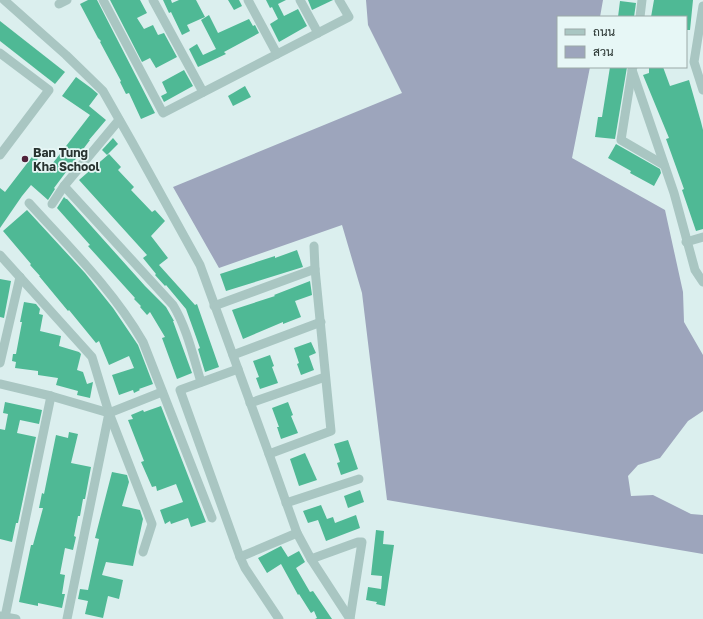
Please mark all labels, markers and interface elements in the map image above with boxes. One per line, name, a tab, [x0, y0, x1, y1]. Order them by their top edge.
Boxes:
legend	[557, 16, 687, 68]
text: ถนน	[593, 24, 616, 39]
text: สวน	[593, 44, 614, 59]
place label: Ban Tung Kha School	[33, 145, 100, 174]
marker: Ban Tung Kha School	[20, 154, 30, 164]

